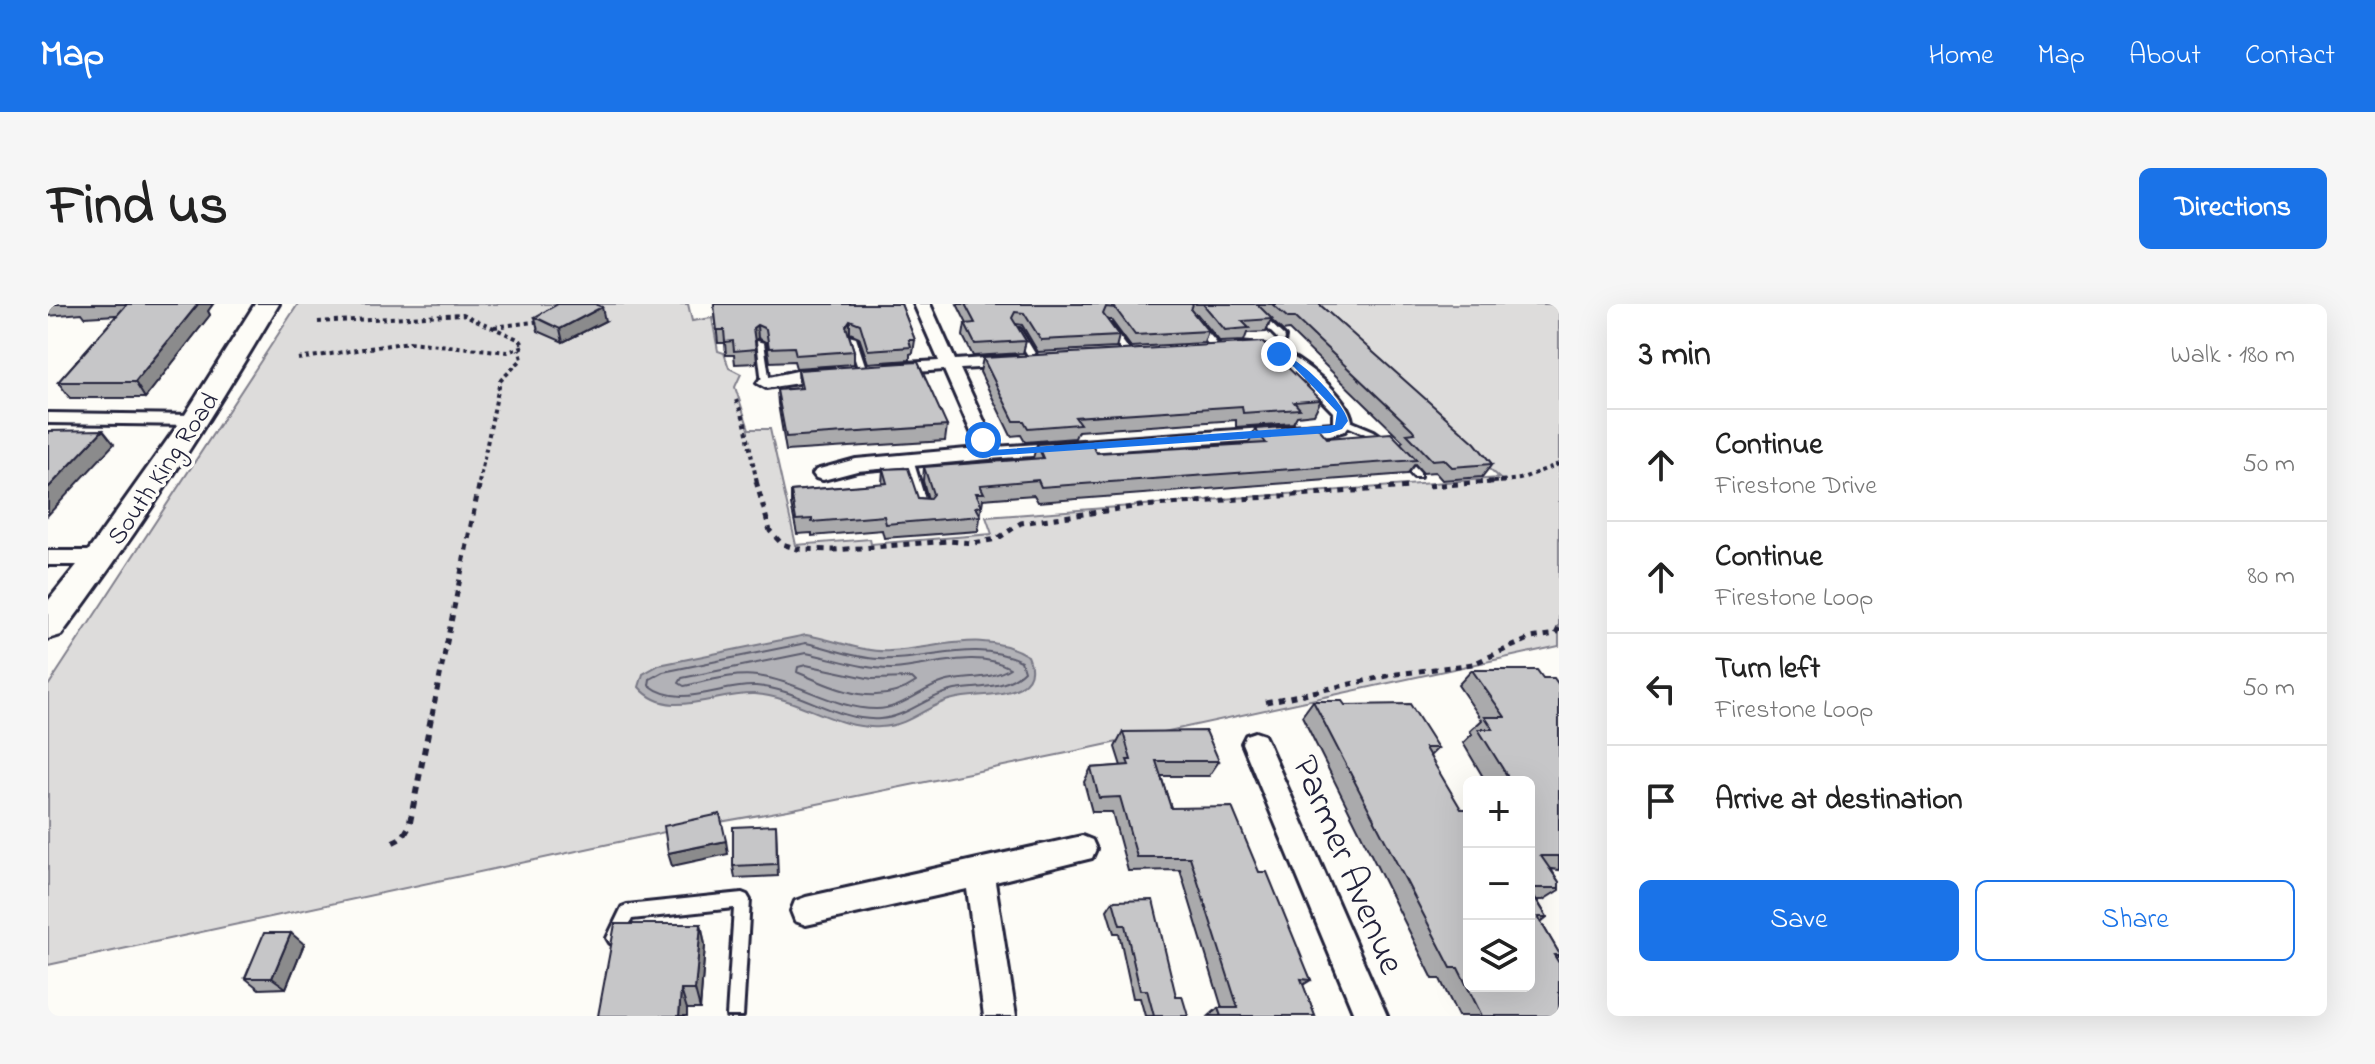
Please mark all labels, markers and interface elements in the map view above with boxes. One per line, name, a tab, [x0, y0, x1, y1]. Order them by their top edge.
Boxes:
text: Map	[40, 28, 104, 84]
text: Home	[1928, 36, 1994, 77]
text: Map	[2038, 36, 2085, 77]
text: About	[2129, 36, 2201, 77]
text: Contact	[2245, 36, 2335, 77]
text: Find us	[48, 168, 228, 249]
button: Directions	[2139, 168, 2327, 249]
text: 3 min	[1639, 331, 1711, 381]
route end	[1261, 336, 1297, 372]
text: Walk · 180 m	[2171, 337, 2295, 375]
street label: South King Road	[99, 385, 230, 554]
route start	[965, 422, 1001, 458]
text: Continue	[1715, 424, 1823, 468]
icon: ahead	[1639, 443, 1683, 487]
text: 50 m	[2242, 446, 2295, 484]
text: Firestone Drive	[1715, 468, 1877, 506]
text: Continue	[1715, 536, 1823, 580]
icon: ahead	[1639, 555, 1683, 599]
text: 80 m	[2247, 558, 2295, 596]
text: Firestone Loop	[1715, 580, 1874, 618]
text: Turn left	[1715, 648, 1820, 692]
icon: left	[1639, 667, 1683, 711]
text: 50 m	[2242, 670, 2295, 708]
text: Firestone Loop	[1715, 692, 1874, 730]
street label: Parmer Avenue	[1275, 747, 1418, 985]
map controls	[1463, 776, 1535, 992]
button: +	[1463, 776, 1535, 848]
icon: arrive	[1639, 779, 1683, 823]
text: Arrive at destination	[1715, 779, 1963, 823]
button: −	[1463, 848, 1535, 920]
button: Save	[1639, 880, 1959, 961]
button: Share	[1975, 880, 2295, 961]
button: layers	[1463, 920, 1535, 992]

